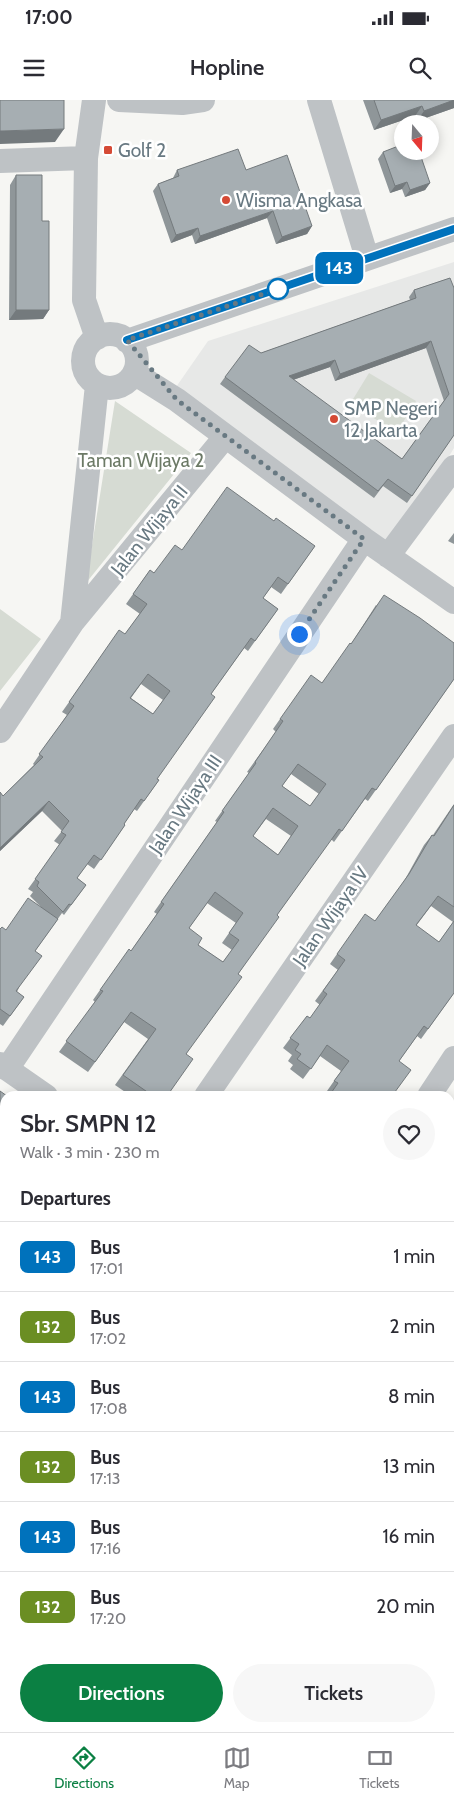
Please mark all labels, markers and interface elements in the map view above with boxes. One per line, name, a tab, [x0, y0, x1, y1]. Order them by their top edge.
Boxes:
text: 17:00	[25, 6, 73, 29]
icon: menu	[20, 54, 48, 82]
text: Hopline	[190, 54, 264, 81]
icon: search	[406, 54, 434, 82]
north arrow	[394, 115, 439, 160]
map controls	[394, 115, 439, 160]
place label: Golf 2	[118, 139, 166, 162]
marker: Golf 2	[102, 144, 114, 156]
place label: Wisma Angkasa	[236, 189, 362, 212]
marker: Wisma Angkasa	[220, 194, 232, 206]
line badge: 143	[310, 252, 368, 284]
text: 143	[325, 257, 353, 279]
unlabelled marker	[267, 278, 289, 300]
place label: SMP Negeri 12 Jakarta	[344, 397, 438, 442]
marker: SMP Negeri 12 Jakarta	[328, 413, 340, 425]
park label: Taman Wijaya 2	[78, 449, 204, 472]
street label: Jalan Wijaya II	[105, 481, 193, 581]
your location	[287, 622, 312, 647]
street label: Jalan Wijaya III	[143, 750, 227, 859]
street label: Jalan Wijaya IV	[287, 862, 373, 971]
button: heart	[383, 1108, 435, 1160]
text: Sbr. SMPN 12	[20, 1109, 156, 1138]
text: Walk · 3 min · 230 m	[20, 1143, 160, 1162]
text: Departures	[20, 1187, 111, 1210]
text: Bus	[90, 1236, 120, 1259]
text: 1 min	[393, 1245, 435, 1268]
text: 143	[34, 1246, 61, 1268]
text: 17:01	[90, 1259, 123, 1278]
text: Bus	[90, 1306, 120, 1329]
text: 2 min	[389, 1315, 435, 1338]
text: 132	[35, 1316, 60, 1338]
text: 17:02	[90, 1329, 126, 1348]
text: Bus	[90, 1376, 120, 1399]
text: 8 min	[388, 1385, 435, 1408]
text: 143	[34, 1386, 61, 1408]
text: 17:08	[90, 1399, 127, 1418]
text: Bus	[90, 1446, 120, 1469]
text: 13 min	[383, 1455, 435, 1478]
text: 132	[35, 1456, 60, 1478]
text: 17:13	[90, 1469, 120, 1488]
text: Bus	[90, 1516, 120, 1539]
text: 16 min	[382, 1525, 435, 1548]
text: 143	[34, 1526, 61, 1548]
text: 17:16	[90, 1539, 121, 1558]
text: Bus	[90, 1586, 120, 1609]
text: 20 min	[376, 1595, 435, 1618]
text: 132	[35, 1596, 60, 1618]
text: 17:20	[90, 1609, 126, 1628]
button: Directions	[20, 1664, 223, 1722]
button: Tickets	[233, 1664, 435, 1722]
tab: Directions	[54, 1744, 114, 1792]
tab: Map	[223, 1744, 251, 1792]
tab: Tickets	[359, 1744, 400, 1792]

